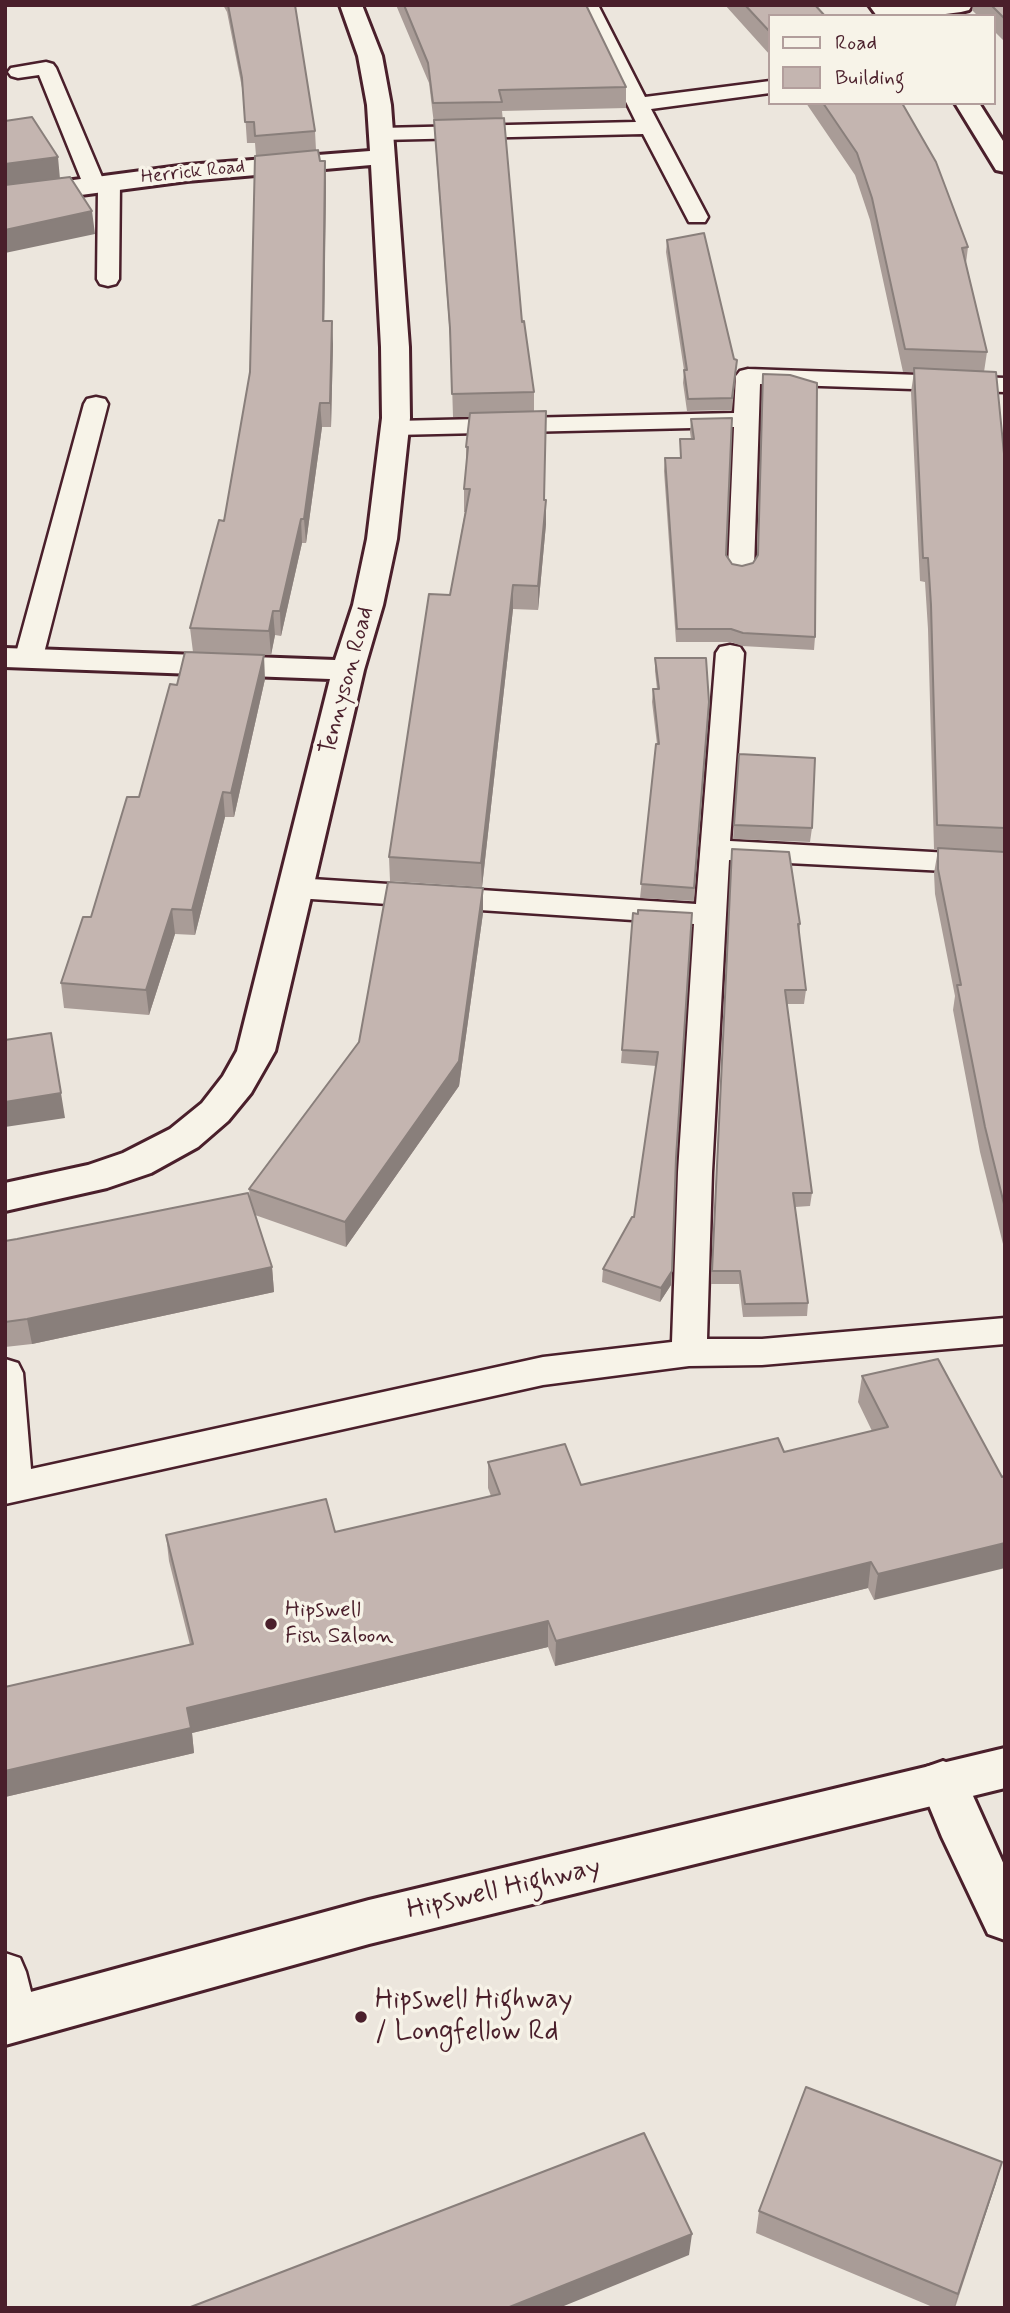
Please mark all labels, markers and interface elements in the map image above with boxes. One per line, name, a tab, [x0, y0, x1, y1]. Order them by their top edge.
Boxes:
legend	[768, 14, 996, 105]
text: Road	[835, 29, 877, 57]
text: Building	[835, 64, 905, 92]
street label: Herrick Road	[140, 156, 246, 190]
street label: Tennyson Road	[315, 604, 381, 758]
place label: Hipswell Fish Saloon	[285, 1597, 394, 1651]
marker: Hipswell Fish Saloon	[263, 1616, 279, 1632]
street label: Hipswell Highway	[404, 1851, 604, 1929]
place label: Hipswell Highway / Longfellow Rd	[375, 1984, 573, 2050]
marker: Hipswell Highway / Longfellow Rd	[353, 2009, 369, 2025]

